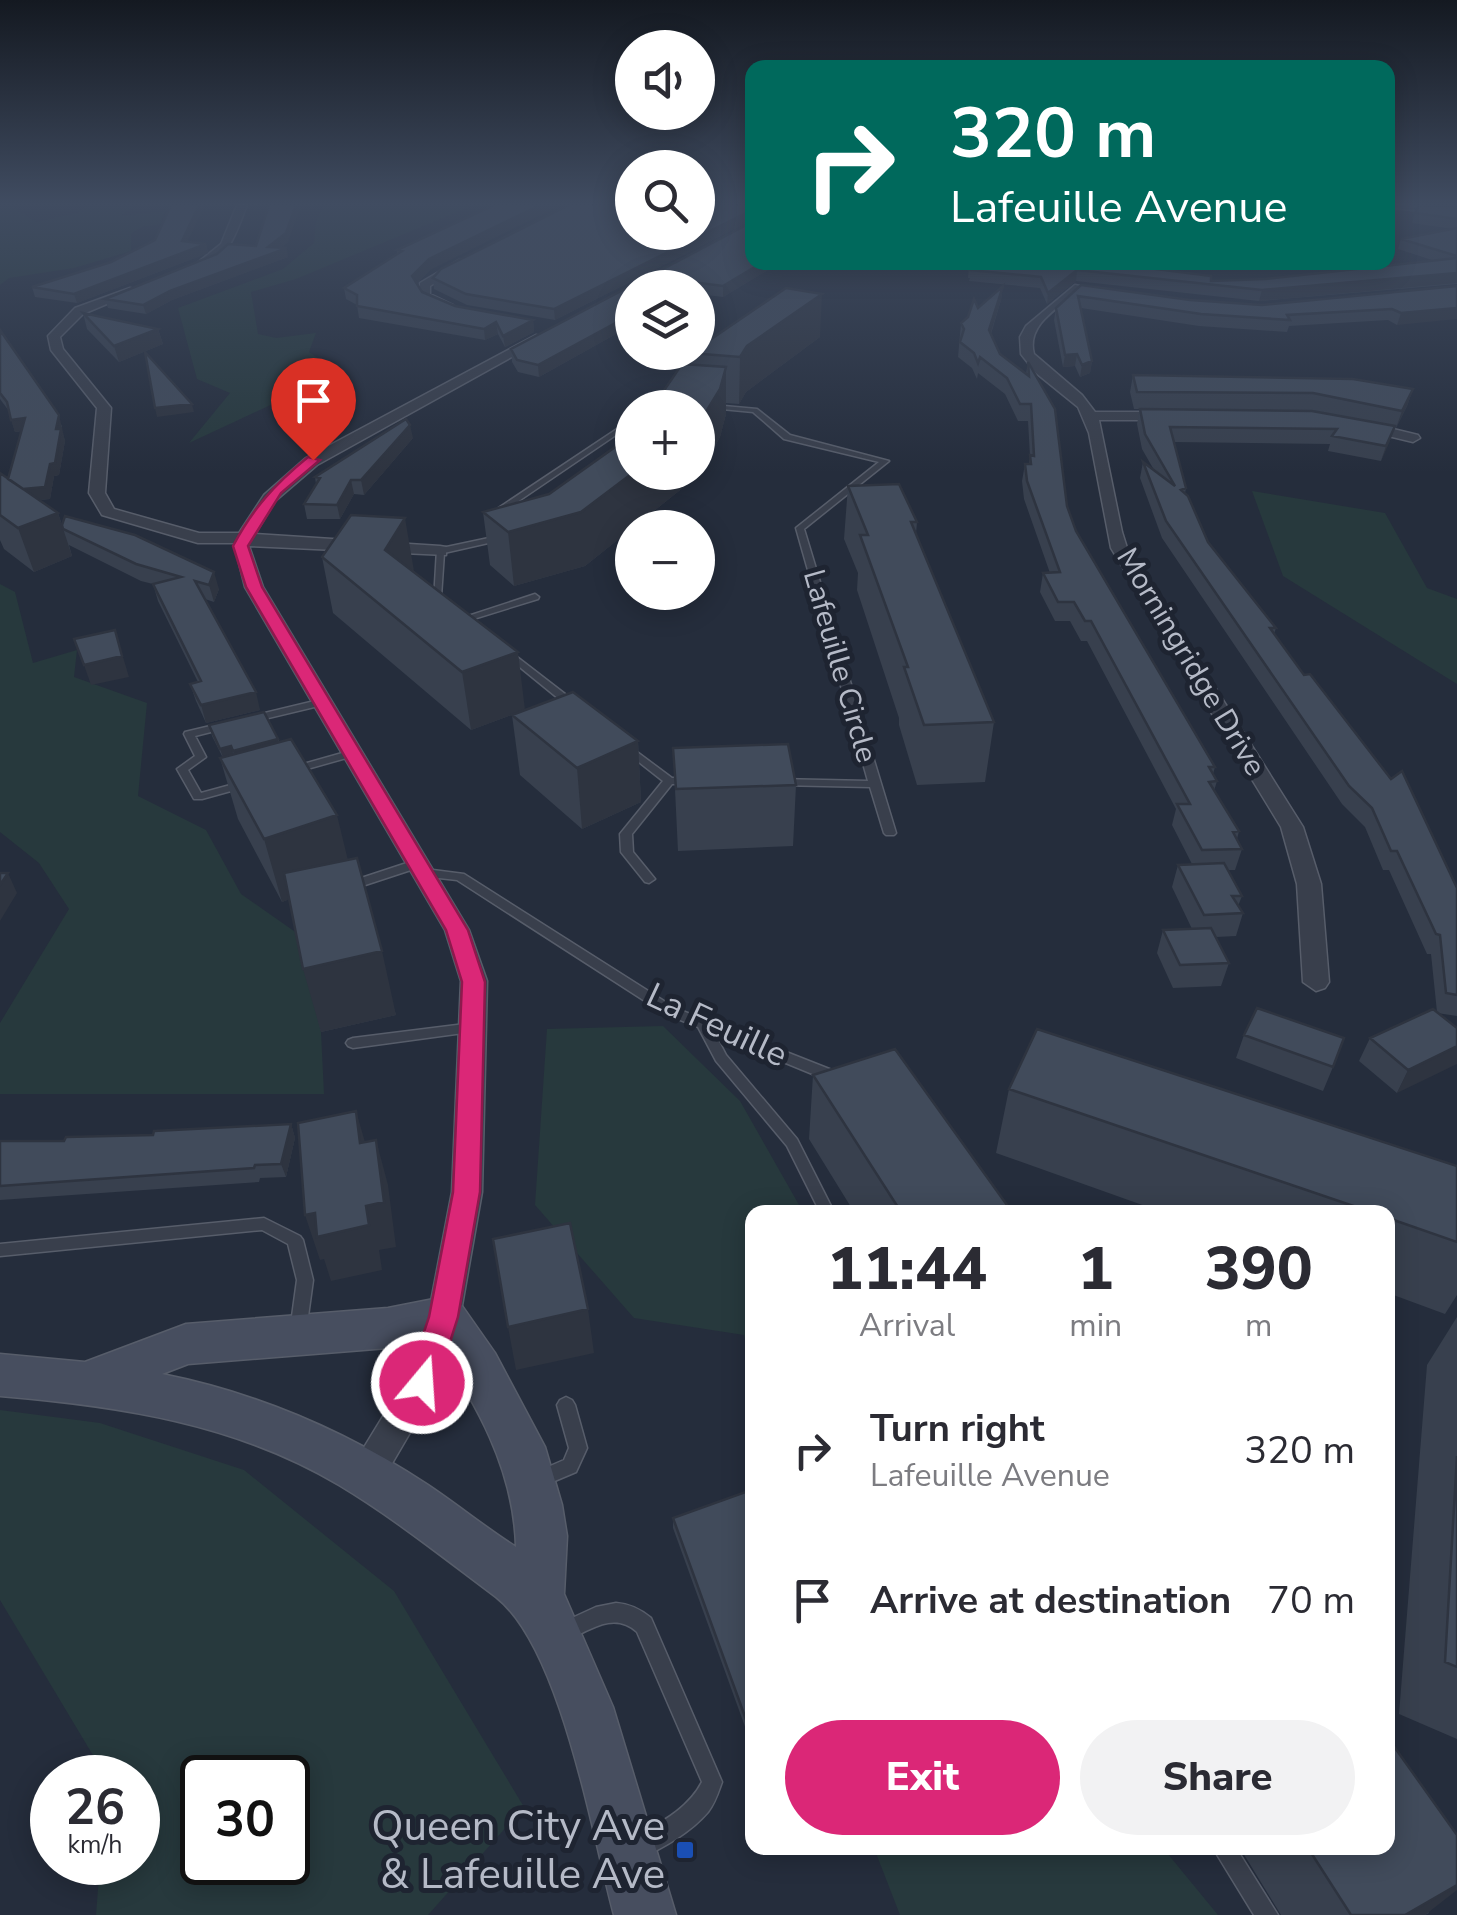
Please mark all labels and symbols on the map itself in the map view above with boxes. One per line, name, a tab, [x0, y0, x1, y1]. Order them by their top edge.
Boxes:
pin	[271, 358, 356, 461]
street label: Morningridge Drive	[1107, 540, 1275, 784]
street label: Lafeuille Circle	[793, 565, 887, 767]
street label: La Feuille	[639, 972, 795, 1078]
position arrow	[370, 1331, 474, 1435]
speed limit sign: 30	[180, 1755, 310, 1885]
place label: Queen City Ave & Lafeuille Ave	[371, 1798, 665, 1903]
marker: Queen City Ave & Lafeuille Ave	[674, 1839, 696, 1861]

